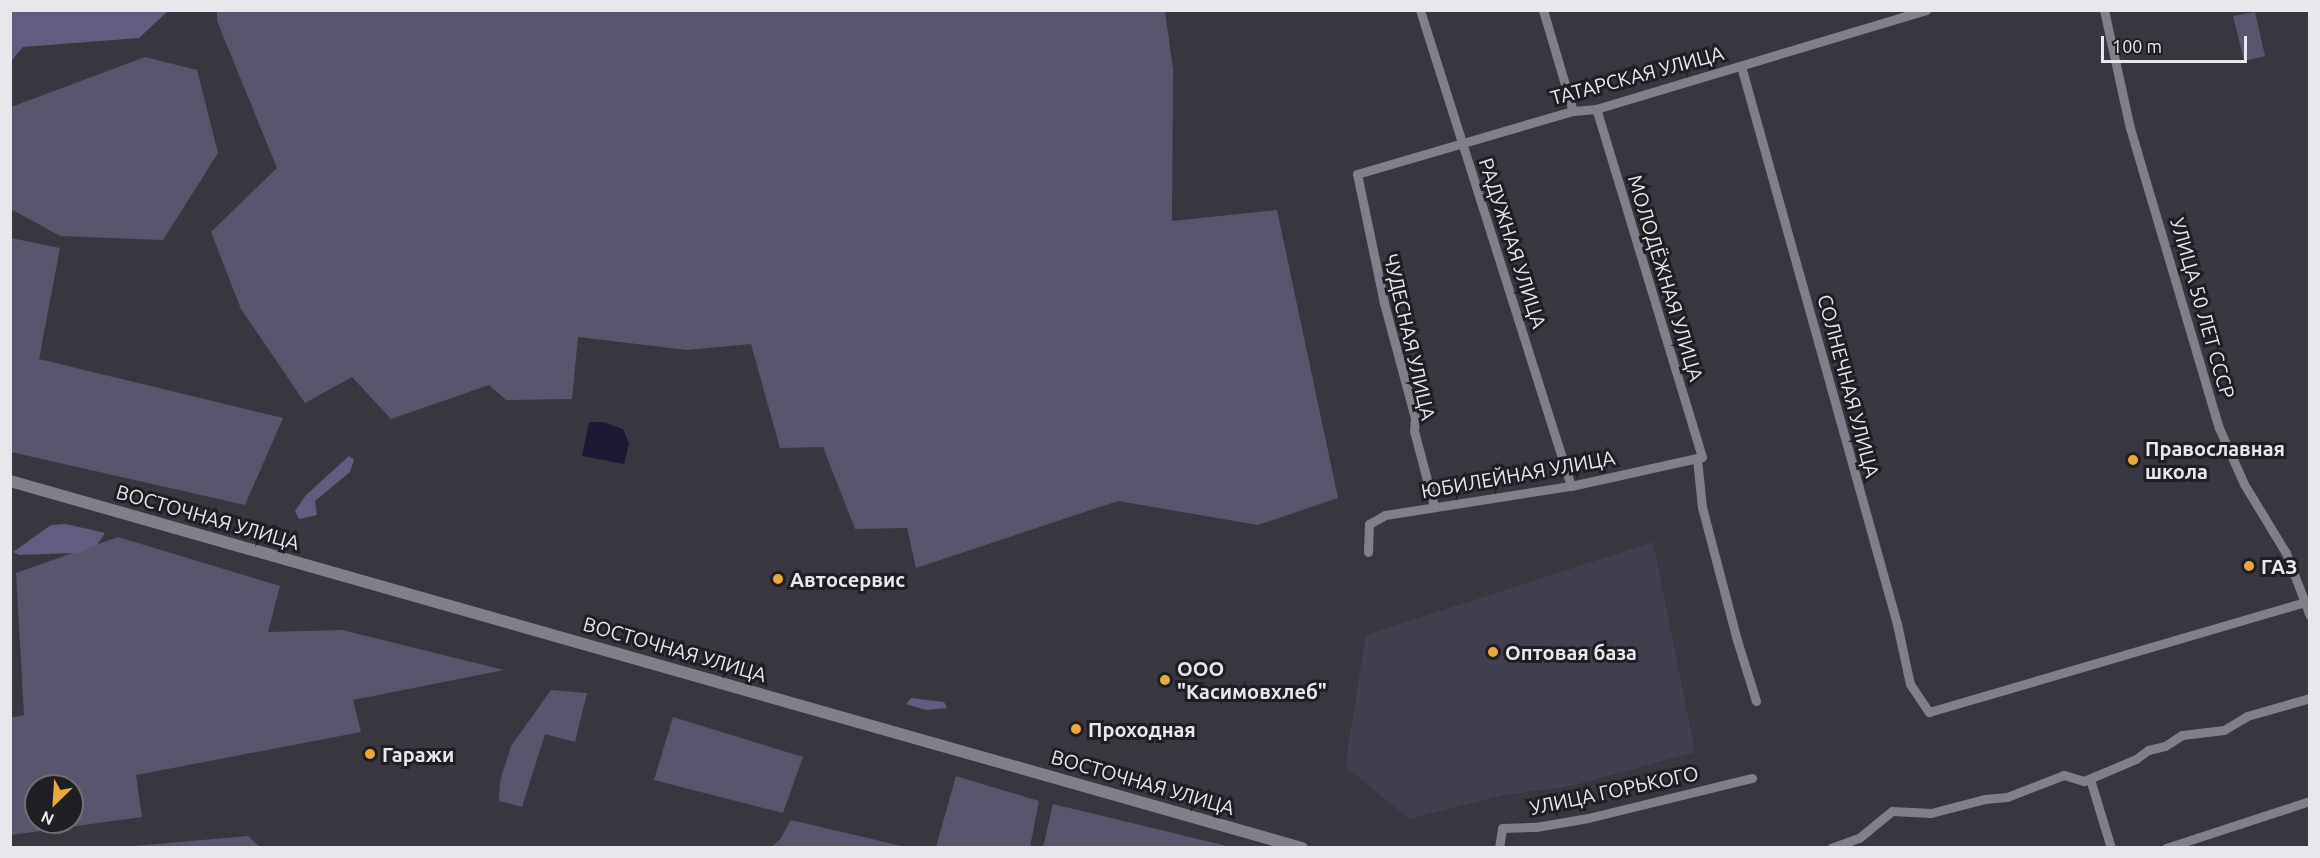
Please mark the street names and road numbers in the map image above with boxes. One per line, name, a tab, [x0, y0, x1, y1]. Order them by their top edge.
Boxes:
street label: ТАТАРСКАЯ УЛИЦА	[1548, 40, 1726, 110]
street label: РАДУЖНАЯ УЛИЦА	[1474, 155, 1552, 331]
street label: МОЛОДЁЖНАЯ УЛИЦА	[1623, 172, 1709, 384]
street label: УЛИЦА 50 ЛЕТ СССР	[2166, 215, 2240, 401]
street label: ЧУДЕСНАЯ УЛИЦА	[1379, 251, 1441, 423]
street label: СОЛНЕЧНАЯ УЛИЦА	[1813, 292, 1885, 480]
street label: ЮБИЛЕЙНАЯ УЛИЦА	[1419, 445, 1617, 503]
street label: ВОСТОЧНАЯ УЛИЦА	[114, 479, 302, 555]
street label: ВОСТОЧНАЯ УЛИЦА	[581, 611, 769, 687]
street label: ВОСТОЧНАЯ УЛИЦА	[1049, 744, 1237, 820]
street label: УЛИЦА ГОРЬКОГО	[1527, 760, 1701, 820]

